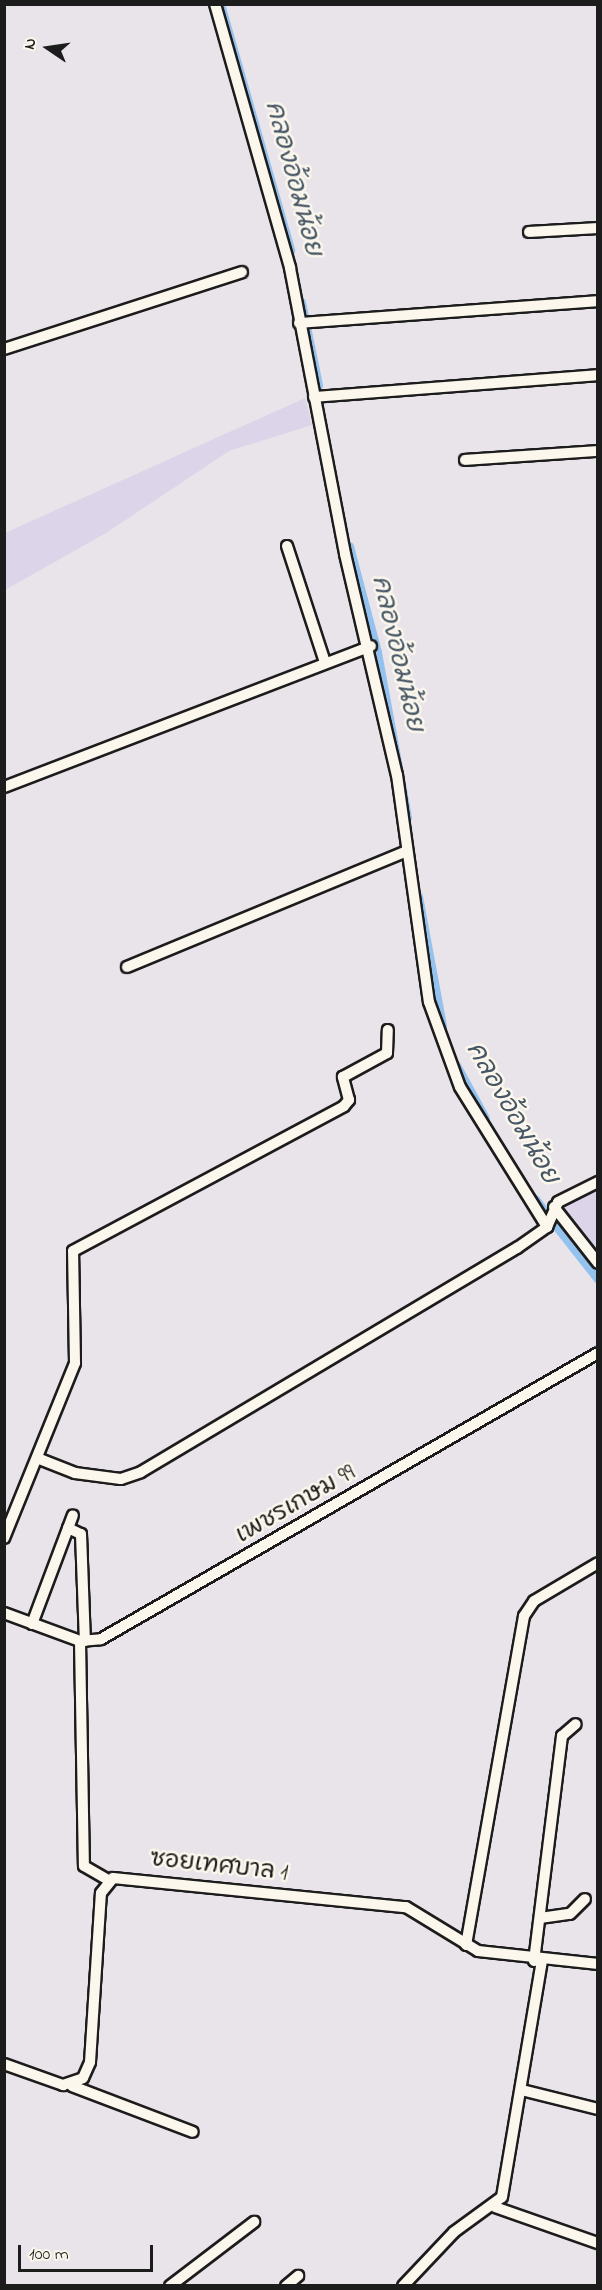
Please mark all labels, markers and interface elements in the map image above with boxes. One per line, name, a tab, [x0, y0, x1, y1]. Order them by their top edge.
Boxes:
north arrow	[18, 18, 78, 78]
text: N	[18, 36, 43, 52]
water label: คลองอ้อมน้อย	[256, 98, 328, 260]
water label: คลองอ้อมน้อย	[363, 573, 429, 735]
water label: คลองอ้อมน้อย	[458, 1037, 564, 1191]
street label: เพชรเกษม 99	[231, 1459, 361, 1551]
street label: ซอยเทศบาล 1	[149, 1845, 289, 1889]
scale bar	[21, 2233, 156, 2271]
text: 100 m	[29, 2242, 69, 2268]

